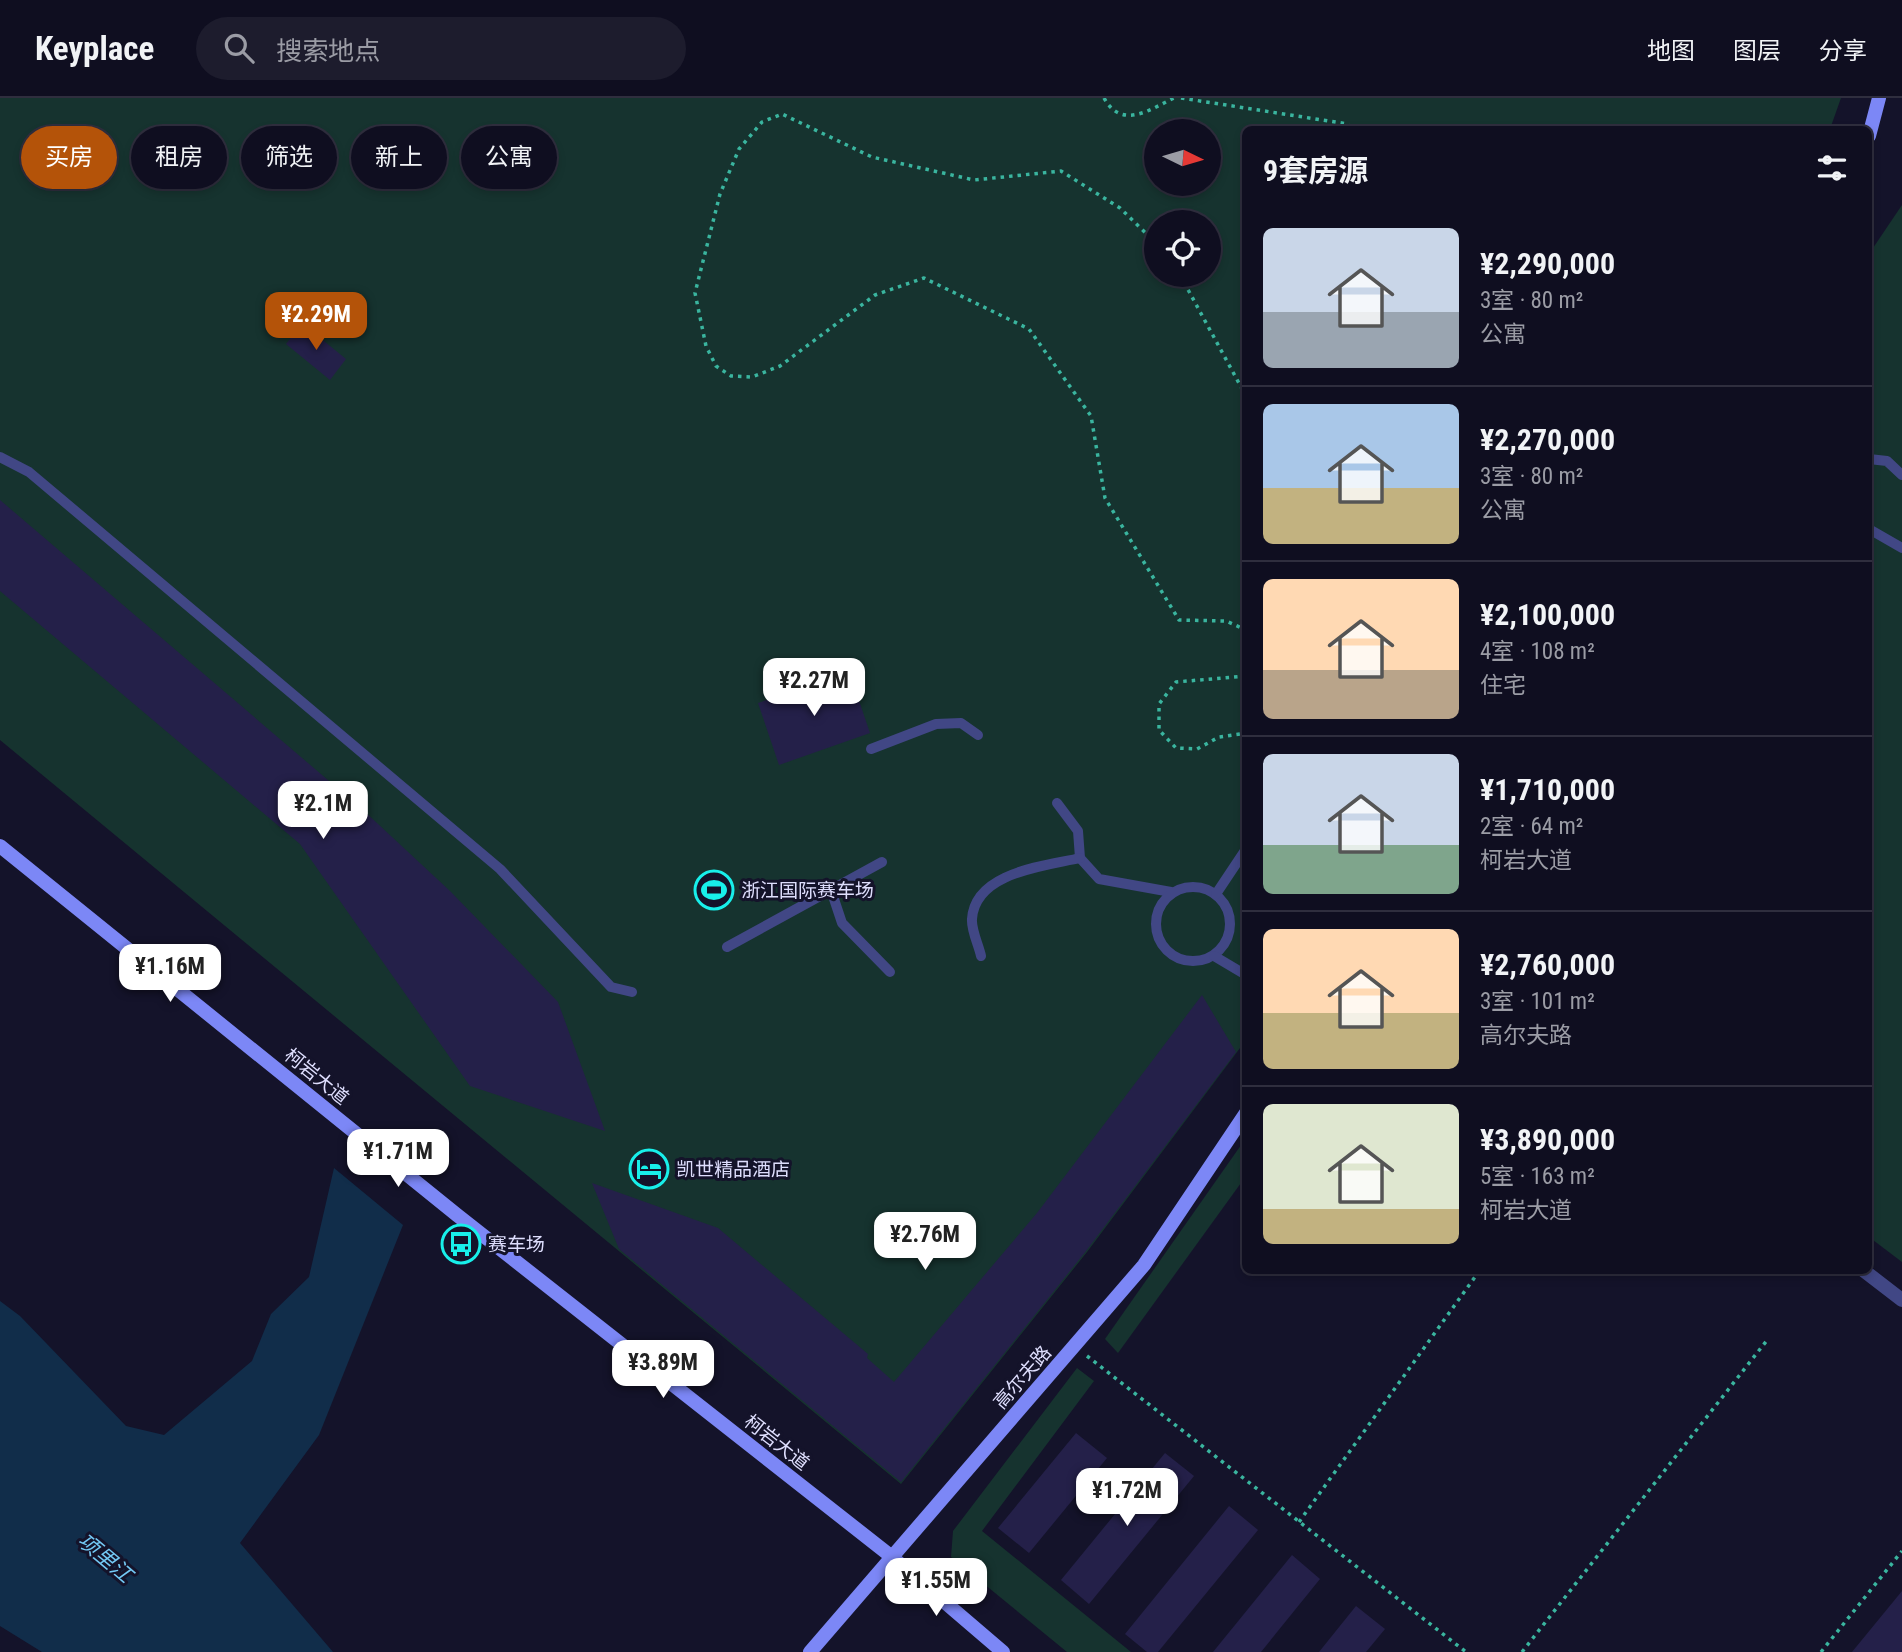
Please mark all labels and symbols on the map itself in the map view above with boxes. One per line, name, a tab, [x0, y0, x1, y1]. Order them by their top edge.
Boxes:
north arrow	[1144, 119, 1222, 196]
pin: ¥2.29M	[259, 292, 373, 352]
pin: ¥2.27M	[757, 658, 871, 718]
pin: ¥2.1M	[274, 782, 372, 841]
sports icon: 浙江国际赛车场	[693, 869, 735, 911]
place label: 浙江国际赛车场	[741, 879, 874, 902]
pin: ¥1.16M	[113, 944, 227, 1004]
street label: 柯岩大道	[280, 1044, 353, 1109]
pin: ¥1.71M	[341, 1130, 455, 1189]
hotel icon: 凯世精品酒店	[628, 1148, 670, 1190]
place label: 凯世精品酒店	[676, 1158, 790, 1181]
pin: ¥2.76M	[868, 1212, 982, 1272]
bus stop icon: 赛车场	[440, 1223, 482, 1265]
place label: 赛车场	[488, 1233, 545, 1256]
pin: ¥3.89M	[606, 1340, 720, 1400]
street label: 高尔夫路	[989, 1341, 1056, 1414]
street label: 柯岩大道	[740, 1410, 814, 1475]
pin: ¥1.72M	[1070, 1468, 1184, 1528]
water label: 项里江	[73, 1529, 138, 1589]
pin: ¥1.55M	[879, 1558, 993, 1618]

